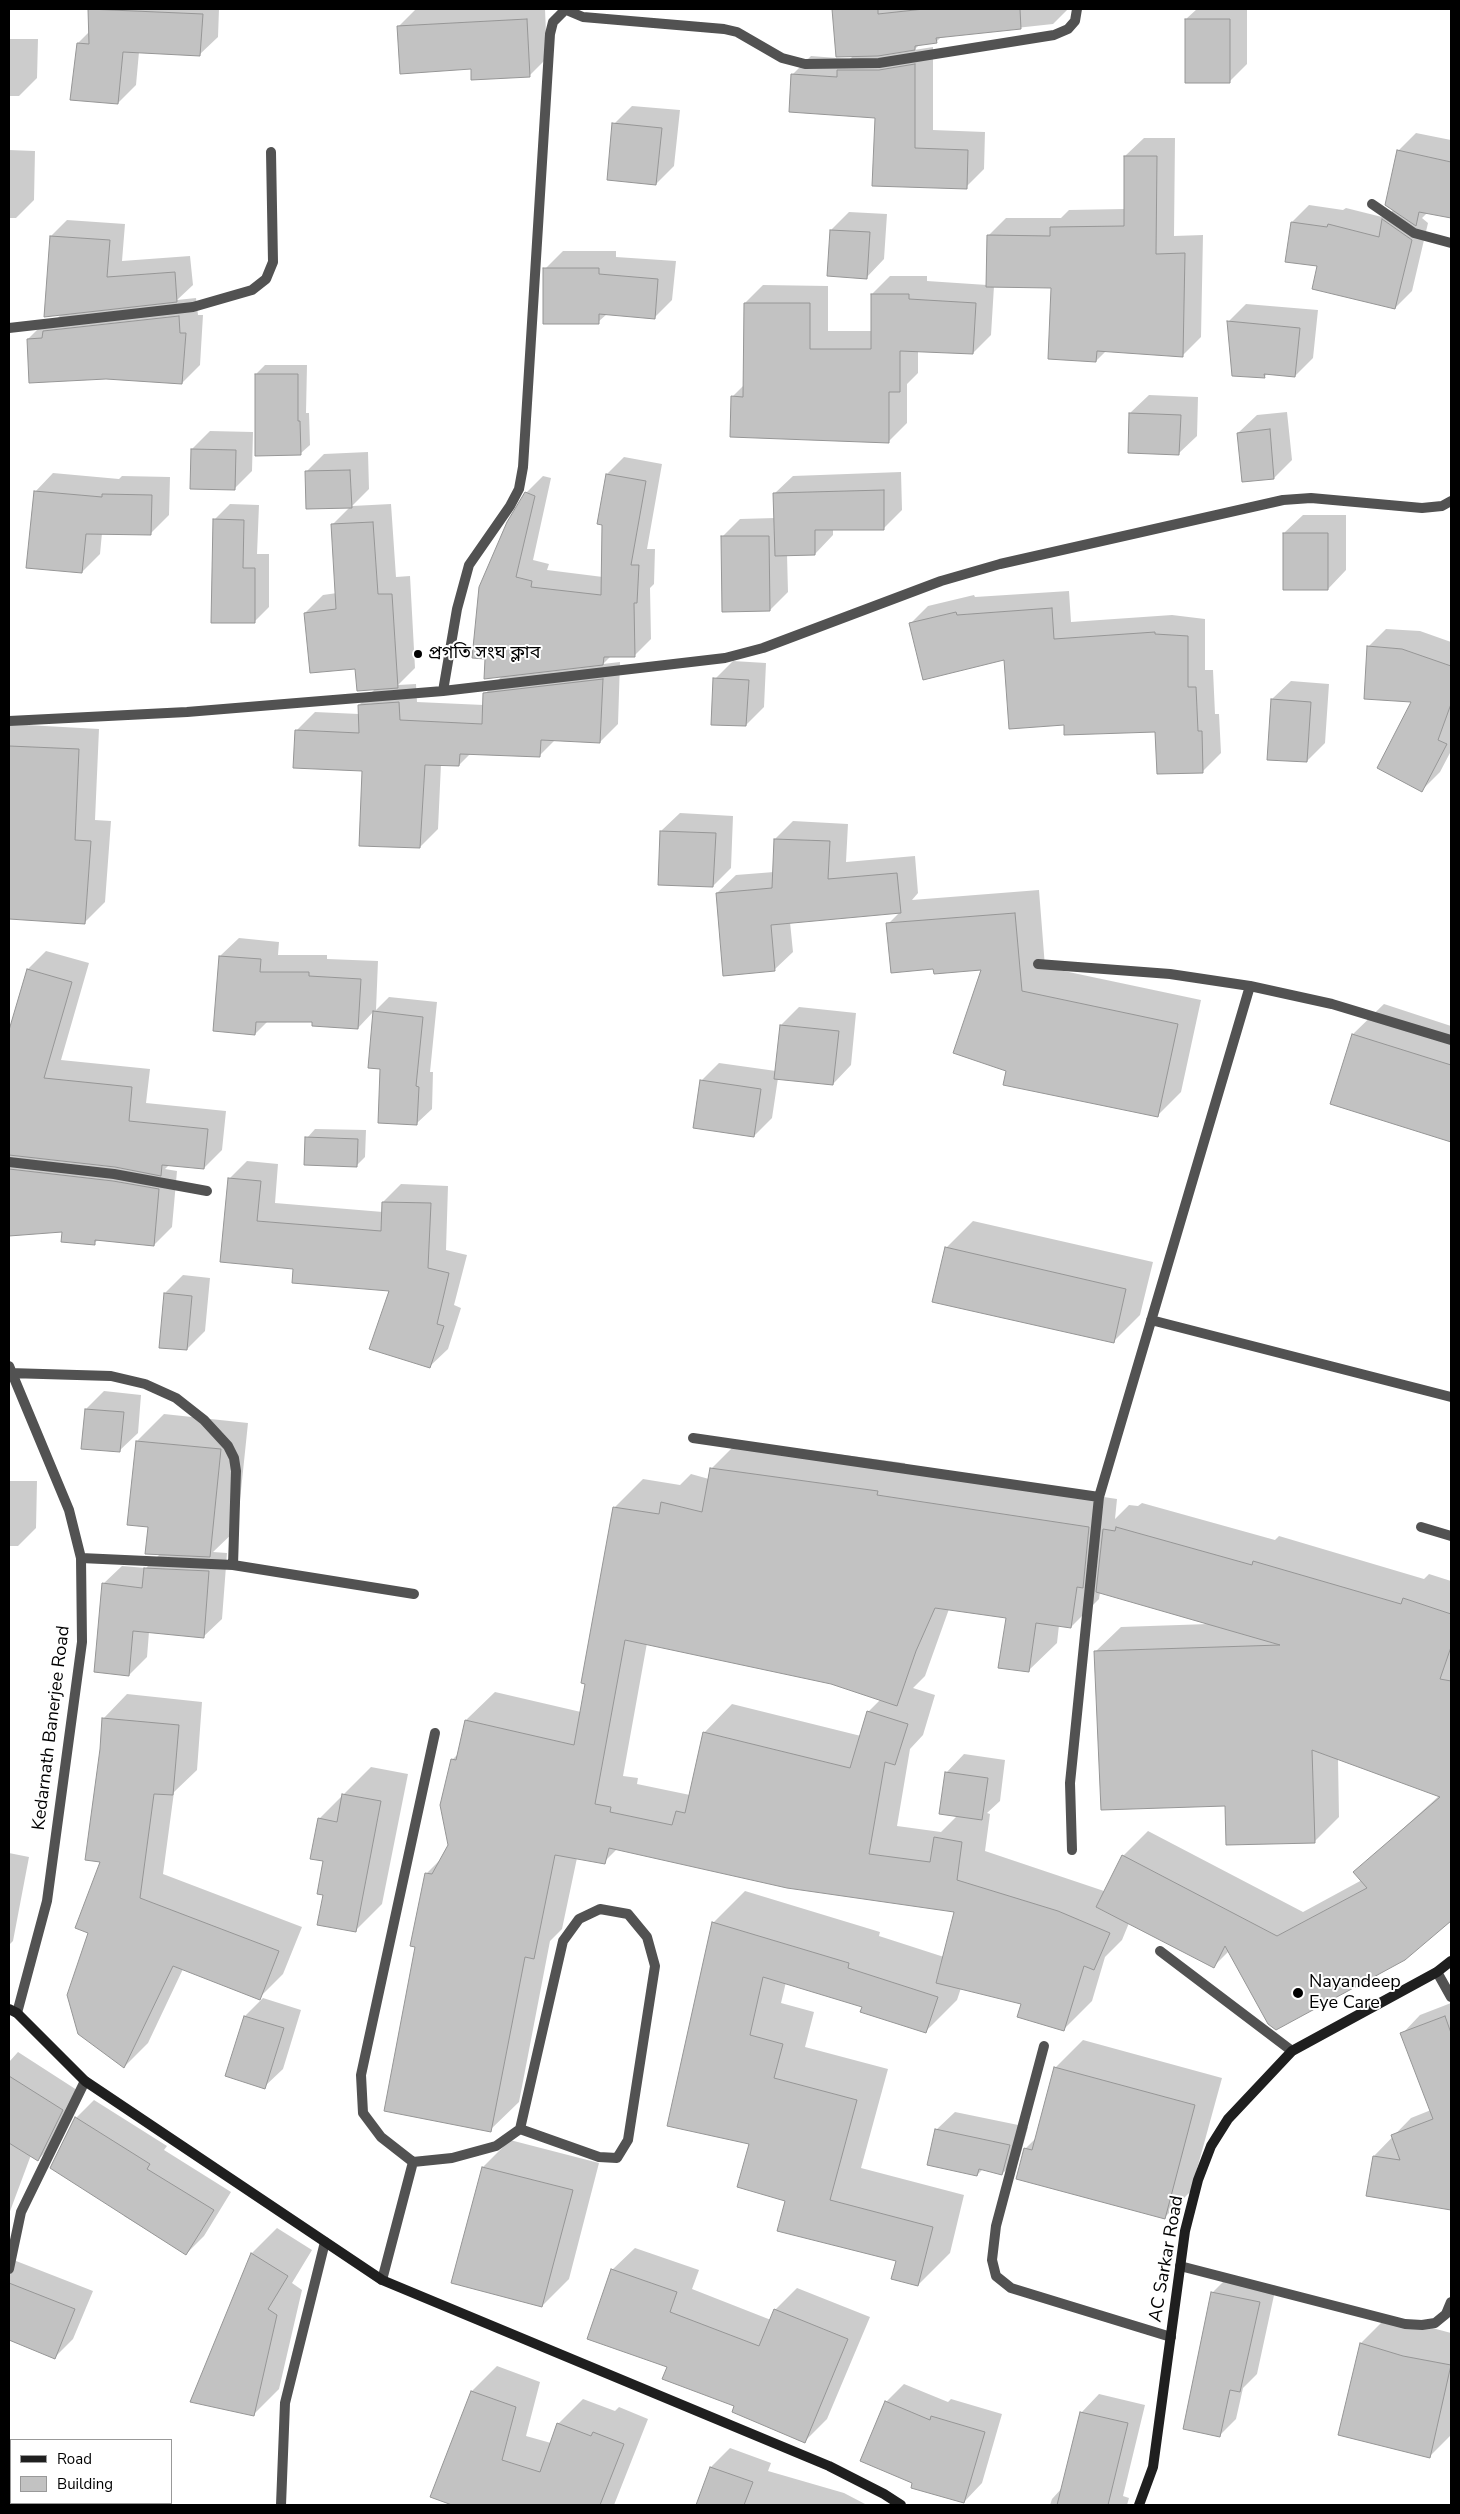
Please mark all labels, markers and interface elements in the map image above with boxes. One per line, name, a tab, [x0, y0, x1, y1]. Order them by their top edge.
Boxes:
place label: প্রগতি সংঘ ক্লাব	[428, 643, 540, 665]
marker: প্রগতি সংঘ ক্লাব	[412, 648, 424, 660]
street label: Kedarnath Banerjee Road	[29, 1625, 75, 1831]
place label: Nayandeep Eye Care	[1309, 1972, 1401, 2015]
marker: Nayandeep Eye Care	[1291, 1986, 1305, 2000]
street label: AC Sarkar Road	[1145, 2194, 1189, 2324]
legend	[10, 2439, 172, 2504]
text: Road	[57, 2449, 92, 2469]
text: Building	[57, 2474, 113, 2494]

